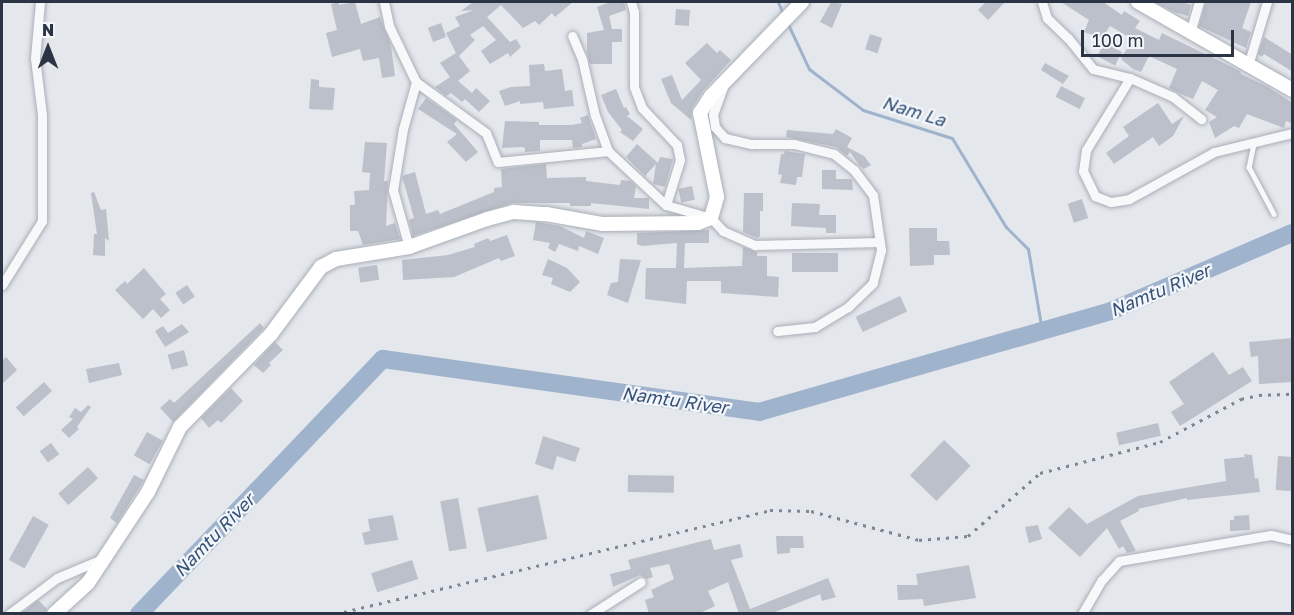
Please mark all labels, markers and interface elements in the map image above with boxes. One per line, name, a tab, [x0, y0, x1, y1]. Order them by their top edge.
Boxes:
north arrow	[18, 18, 78, 78]
scale bar	[1084, 18, 1237, 56]
text: N	[42, 20, 54, 40]
text: 100 m	[1092, 29, 1143, 51]
water label: Nam La	[880, 91, 948, 131]
water label: Namtu River	[1107, 259, 1213, 321]
water label: Namtu River	[621, 382, 729, 418]
water label: Namtu River	[169, 489, 259, 581]

